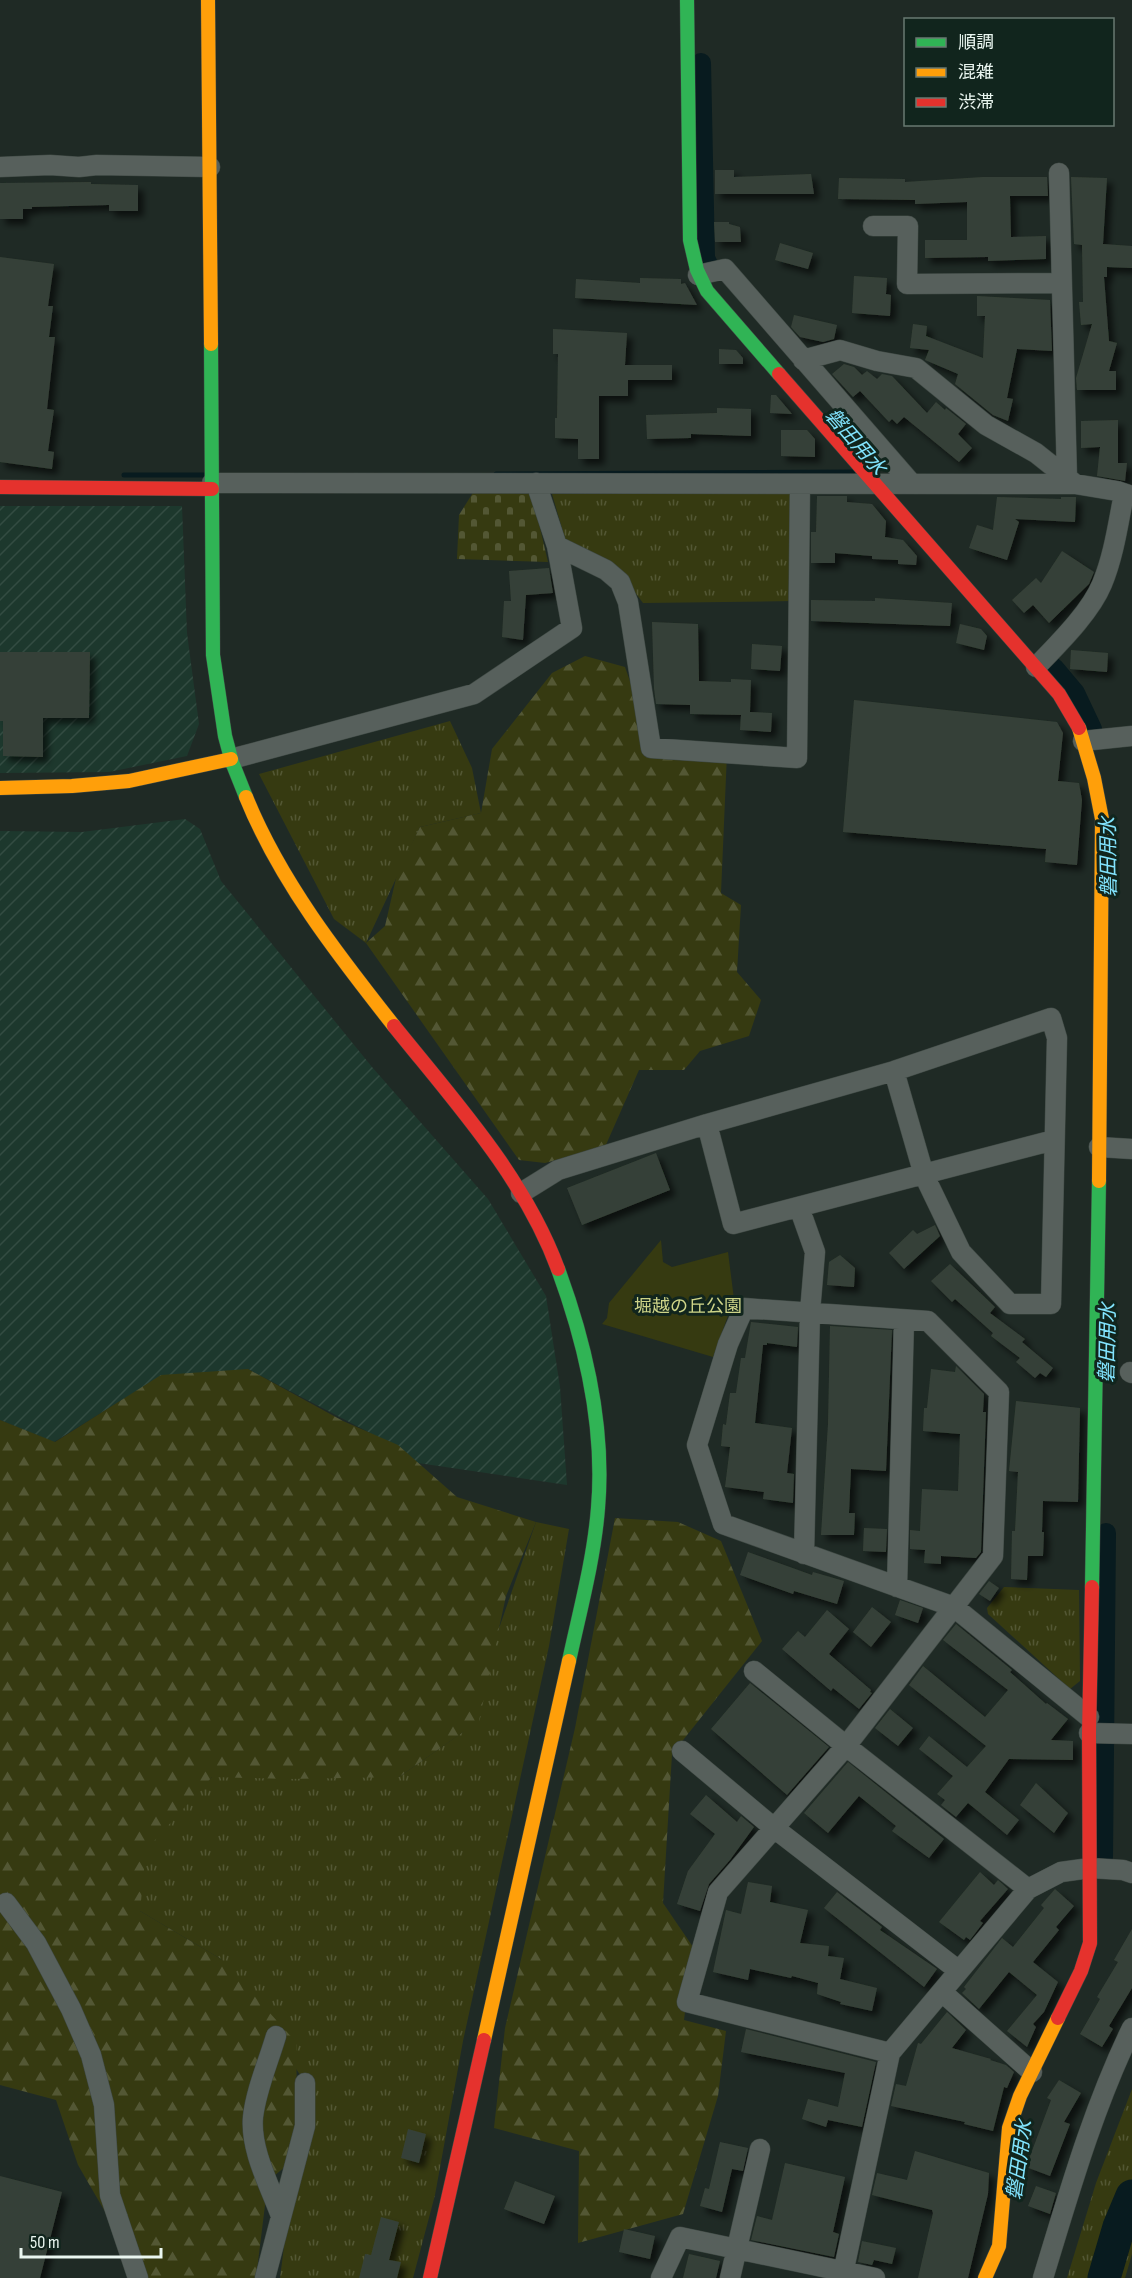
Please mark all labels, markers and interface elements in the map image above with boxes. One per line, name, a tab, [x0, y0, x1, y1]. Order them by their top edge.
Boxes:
legend	[904, 18, 1114, 126]
text: 順調	[958, 32, 994, 53]
text: 混雑	[958, 62, 994, 83]
text: 渋滞	[958, 92, 994, 113]
water label: 磐田用水	[820, 404, 892, 482]
water label: 磐田用水	[1096, 815, 1122, 897]
park label: 堀越の丘公園	[634, 1296, 742, 1317]
water label: 磐田用水	[1095, 1301, 1121, 1383]
water label: 磐田用水	[1003, 2117, 1038, 2201]
scale bar	[21, 2221, 160, 2259]
text: 50 m	[30, 2232, 60, 2253]

